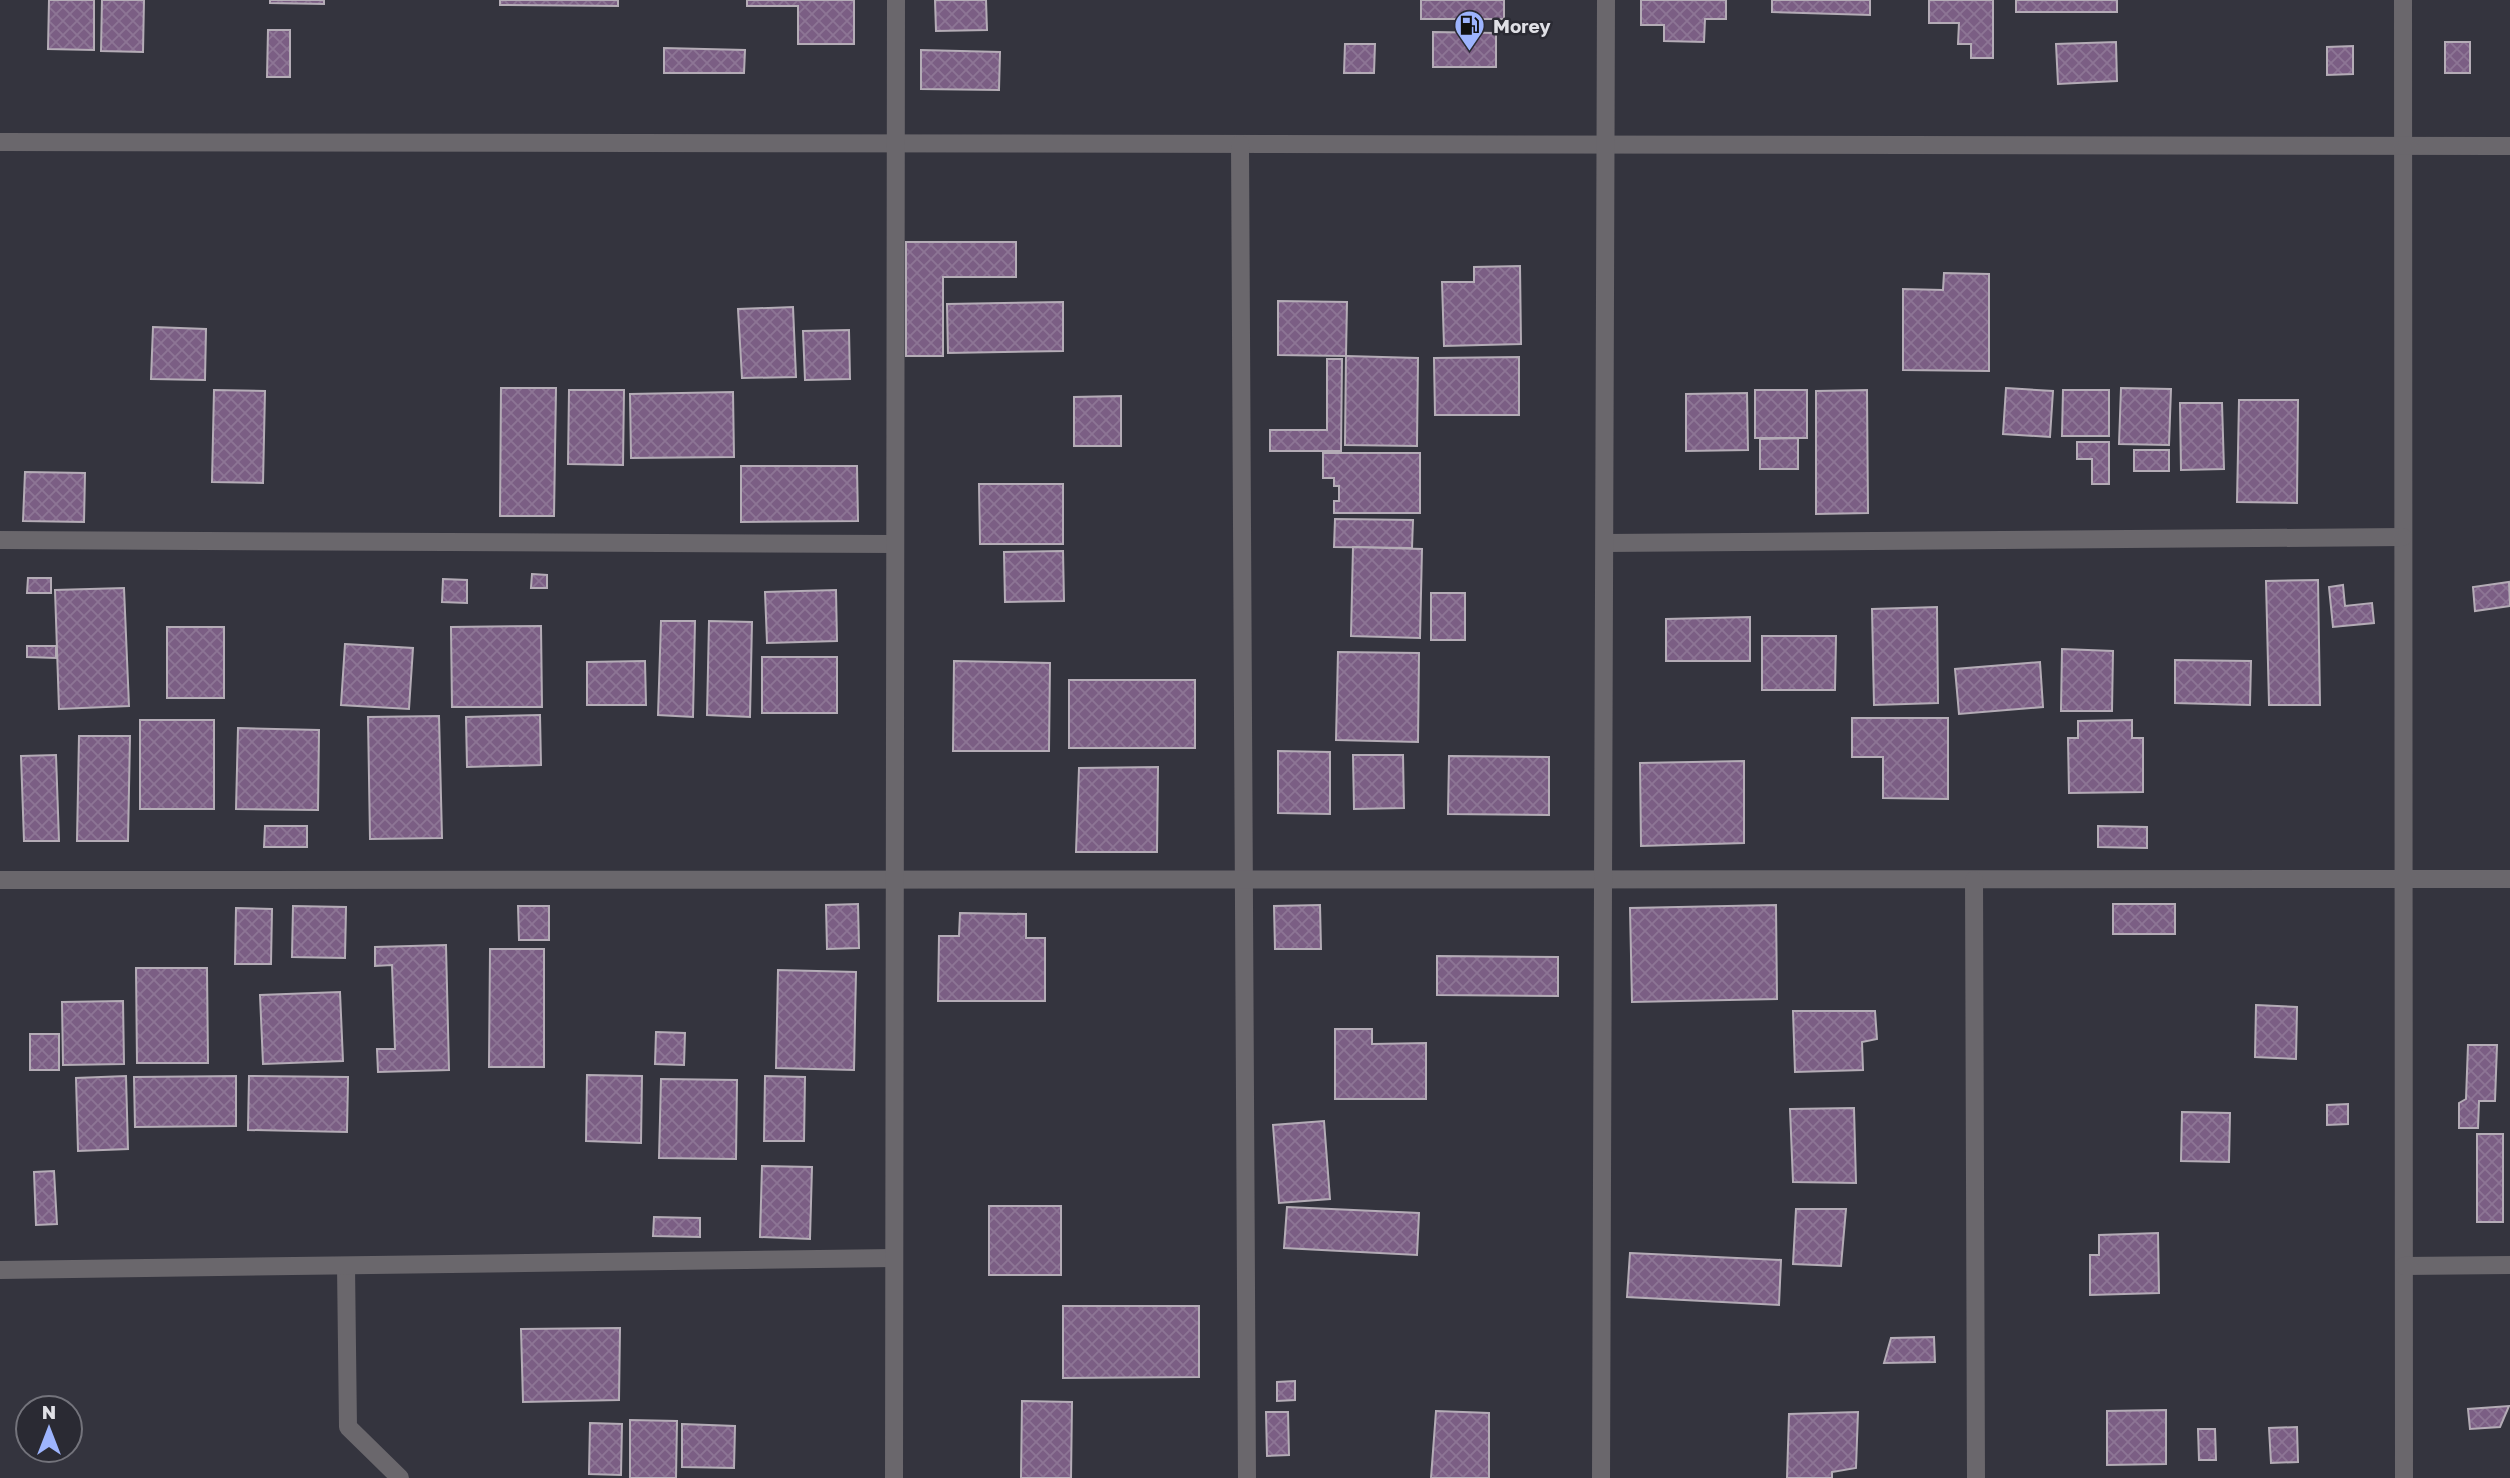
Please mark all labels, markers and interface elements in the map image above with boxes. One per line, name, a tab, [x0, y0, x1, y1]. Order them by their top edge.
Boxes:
fuel station icon: Morey	[1453, 9, 1487, 53]
place label: Morey	[1493, 14, 1551, 37]
north arrow	[14, 1394, 84, 1464]
text: N	[42, 1400, 56, 1423]

